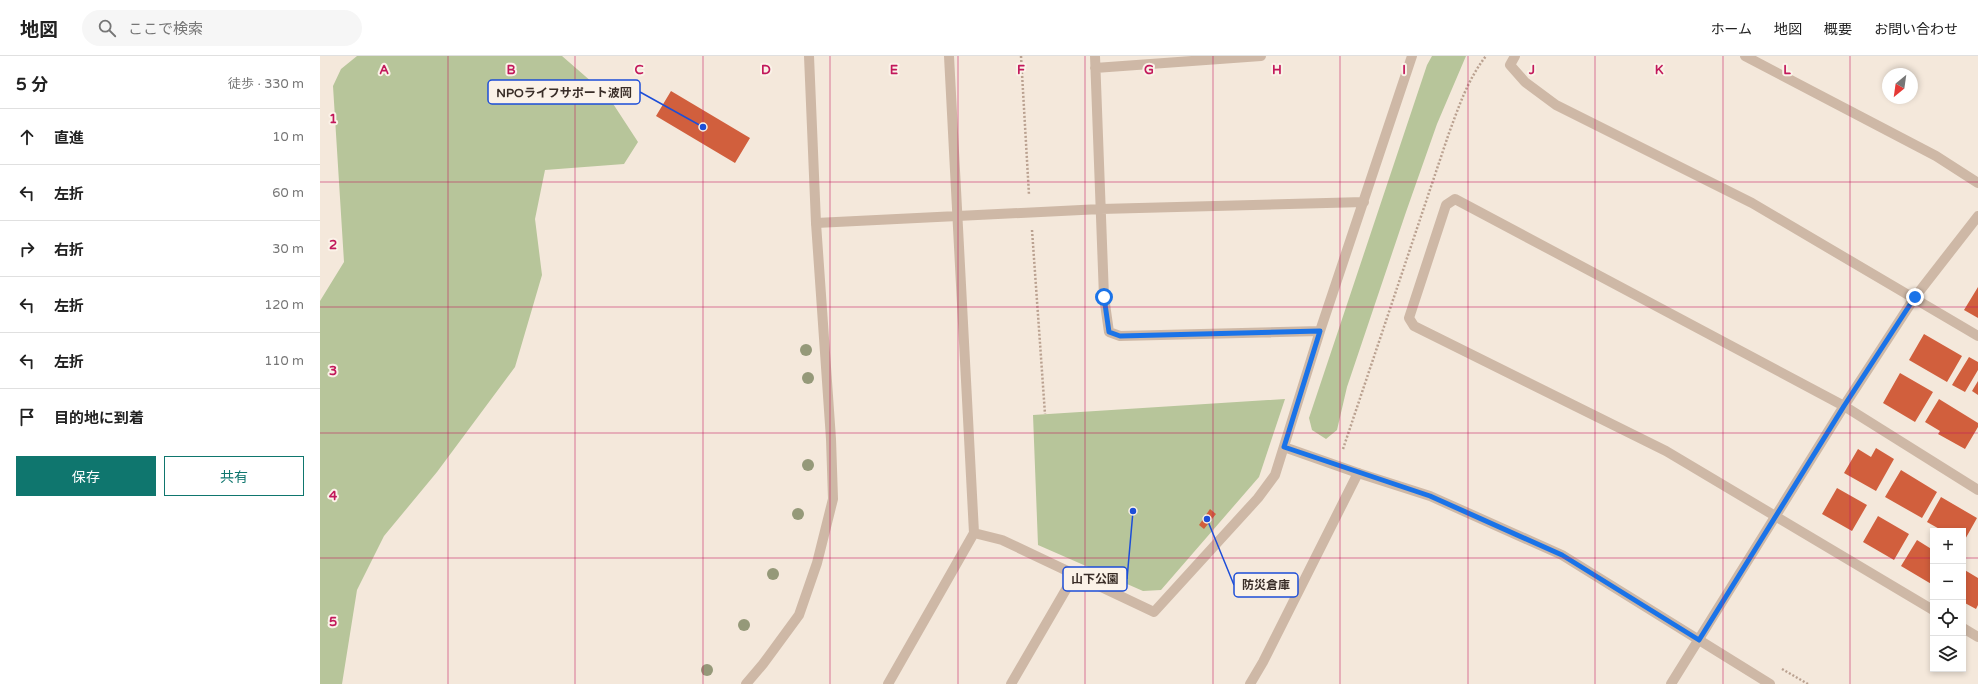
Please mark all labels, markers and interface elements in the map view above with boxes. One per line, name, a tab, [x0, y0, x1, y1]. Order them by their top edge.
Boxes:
search box	[82, 10, 362, 46]
icon: search	[96, 17, 118, 39]
text: 地図	[20, 19, 58, 41]
text: ここで検索	[128, 20, 203, 38]
text: ホーム	[1710, 21, 1752, 38]
text: 地図	[1774, 21, 1802, 38]
text: 概要	[1824, 21, 1852, 38]
text: お問い合わせ	[1874, 21, 1958, 38]
text: A	[379, 62, 389, 78]
text: B	[506, 62, 516, 78]
text: C	[634, 62, 644, 78]
text: D	[761, 62, 771, 78]
text: E	[890, 62, 898, 78]
text: F	[1017, 62, 1025, 78]
text: G	[1144, 62, 1154, 78]
text: H	[1272, 62, 1282, 78]
text: I	[1402, 62, 1406, 78]
text: J	[1528, 62, 1535, 78]
text: K	[1655, 62, 1664, 78]
text: L	[1783, 62, 1791, 78]
north arrow	[1882, 68, 1918, 104]
text: 5 分	[16, 74, 48, 95]
text: 徒歩 · 330 m	[228, 76, 304, 92]
callout: NPOライフサポート波岡	[488, 80, 640, 104]
text: NPOライフサポート波岡	[496, 86, 632, 100]
text: 1	[329, 111, 337, 127]
icon: ahead	[16, 126, 38, 148]
text: 直進	[54, 129, 84, 147]
text: 10 m	[272, 129, 304, 145]
icon: left	[16, 182, 38, 204]
text: 左折	[54, 185, 84, 203]
text: 60 m	[272, 185, 304, 201]
text: 2	[329, 237, 337, 253]
icon: right	[16, 238, 38, 260]
text: 右折	[54, 241, 84, 259]
text: 30 m	[272, 241, 304, 257]
route start	[1095, 288, 1113, 306]
route end	[1906, 288, 1924, 306]
icon: left	[16, 294, 38, 316]
text: 左折	[54, 297, 84, 315]
text: 120 m	[264, 297, 304, 313]
icon: left	[16, 350, 38, 372]
text: 左折	[54, 353, 84, 371]
text: 110 m	[264, 353, 304, 369]
text: 3	[329, 363, 337, 379]
icon: arrive	[16, 406, 38, 428]
text: 目的地に到着	[54, 409, 144, 427]
button: 保存	[16, 456, 156, 496]
button: 共有	[164, 456, 304, 496]
text: 4	[329, 488, 338, 504]
map controls	[1930, 528, 1966, 672]
button: +	[1930, 528, 1966, 564]
button: −	[1930, 564, 1966, 600]
callout: 山下公園	[1063, 567, 1127, 591]
text: 山下公園	[1071, 572, 1119, 586]
callout: 防災倉庫	[1234, 573, 1298, 597]
text: 防災倉庫	[1242, 578, 1290, 592]
button: locate	[1930, 600, 1966, 636]
text: 5	[329, 614, 337, 630]
button: layers	[1930, 636, 1966, 672]

